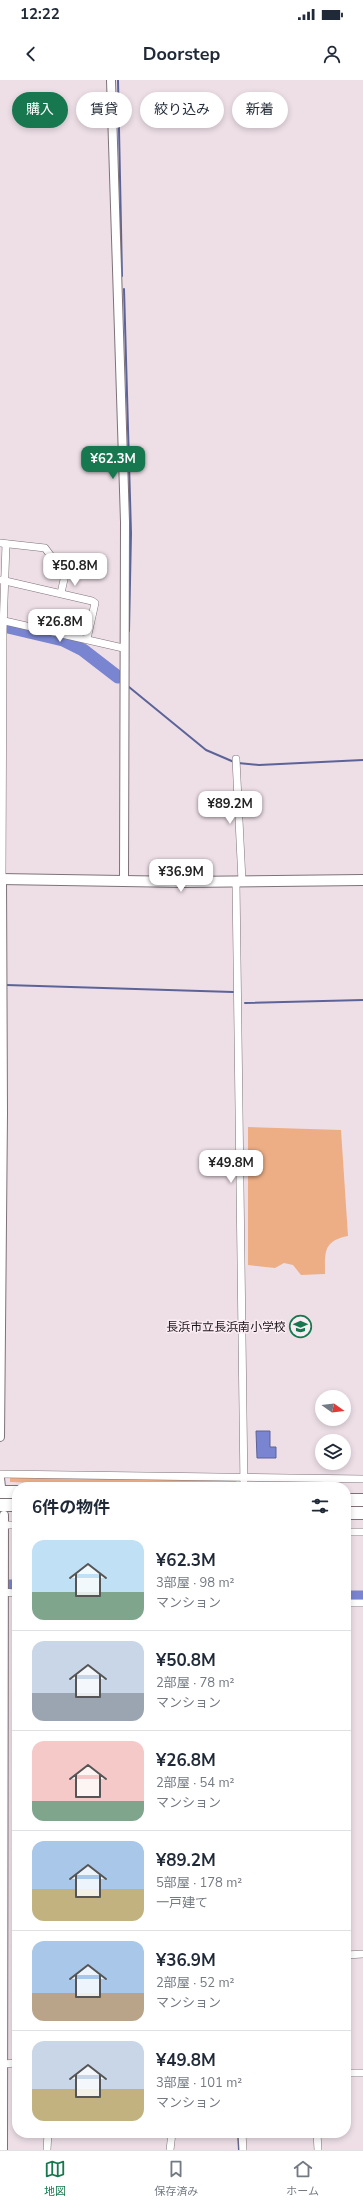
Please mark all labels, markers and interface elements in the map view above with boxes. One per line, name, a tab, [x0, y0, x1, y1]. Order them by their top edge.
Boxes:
text: 12:22	[20, 4, 60, 24]
text: Doorstep	[143, 42, 220, 66]
icon: back	[20, 43, 42, 65]
icon: person	[321, 43, 343, 65]
chip: 購入	[12, 92, 68, 128]
chip: 賃貸	[76, 92, 132, 128]
chip: 絞り込み	[140, 92, 224, 128]
chip: 新着	[232, 92, 288, 128]
pin: ¥62.3M	[80, 446, 146, 480]
text: ¥62.3M	[90, 450, 136, 468]
pin: ¥50.8M	[42, 553, 108, 587]
text: ¥50.8M	[52, 557, 98, 575]
pin: ¥26.8M	[27, 609, 93, 643]
text: ¥26.8M	[37, 613, 83, 631]
pin: ¥89.2M	[197, 791, 263, 825]
text: ¥89.2M	[207, 795, 253, 813]
pin: ¥36.9M	[148, 859, 214, 893]
text: ¥36.9M	[158, 863, 204, 881]
pin: ¥49.8M	[198, 1150, 264, 1184]
text: ¥49.8M	[208, 1154, 254, 1172]
school or university icon: 長浜市立長浜南小学校	[288, 1314, 314, 1340]
place label: 長浜市立長浜南小学校	[166, 1319, 286, 1335]
north arrow	[315, 1390, 351, 1426]
map controls	[315, 1390, 351, 1470]
button: layers	[315, 1434, 351, 1470]
icon: filters	[309, 1495, 331, 1517]
text: 6件の物件	[32, 1496, 110, 1519]
text: ¥62.3M	[156, 1549, 216, 1572]
icon: home	[64, 1556, 112, 1604]
text: 3部屋 · 98 m²	[156, 1574, 234, 1592]
text: マンション	[156, 1594, 221, 1612]
text: ¥50.8M	[156, 1649, 216, 1672]
icon: home	[64, 1657, 112, 1705]
text: 2部屋 · 78 m²	[156, 1674, 234, 1692]
text: マンション	[156, 1694, 221, 1712]
text: ¥26.8M	[156, 1749, 216, 1772]
icon: home	[64, 1757, 112, 1805]
text: 2部屋 · 54 m²	[156, 1774, 234, 1792]
text: マンション	[156, 1794, 221, 1812]
text: ¥89.2M	[156, 1849, 216, 1872]
icon: home	[64, 1857, 112, 1905]
text: 5部屋 · 178 m²	[156, 1874, 242, 1892]
text: 一戸建て	[156, 1894, 208, 1912]
text: ¥36.9M	[156, 1949, 216, 1972]
icon: home	[64, 1957, 112, 2005]
text: 2部屋 · 52 m²	[156, 1974, 234, 1992]
text: マンション	[156, 1994, 221, 2012]
text: ¥49.8M	[156, 2049, 216, 2072]
icon: home	[64, 2057, 112, 2105]
text: 3部屋 · 101 m²	[156, 2074, 242, 2092]
text: マンション	[156, 2094, 221, 2112]
tab: 地図	[44, 2158, 66, 2199]
tab: 保存済み	[154, 2158, 198, 2199]
tab: ホーム	[286, 2158, 319, 2199]

